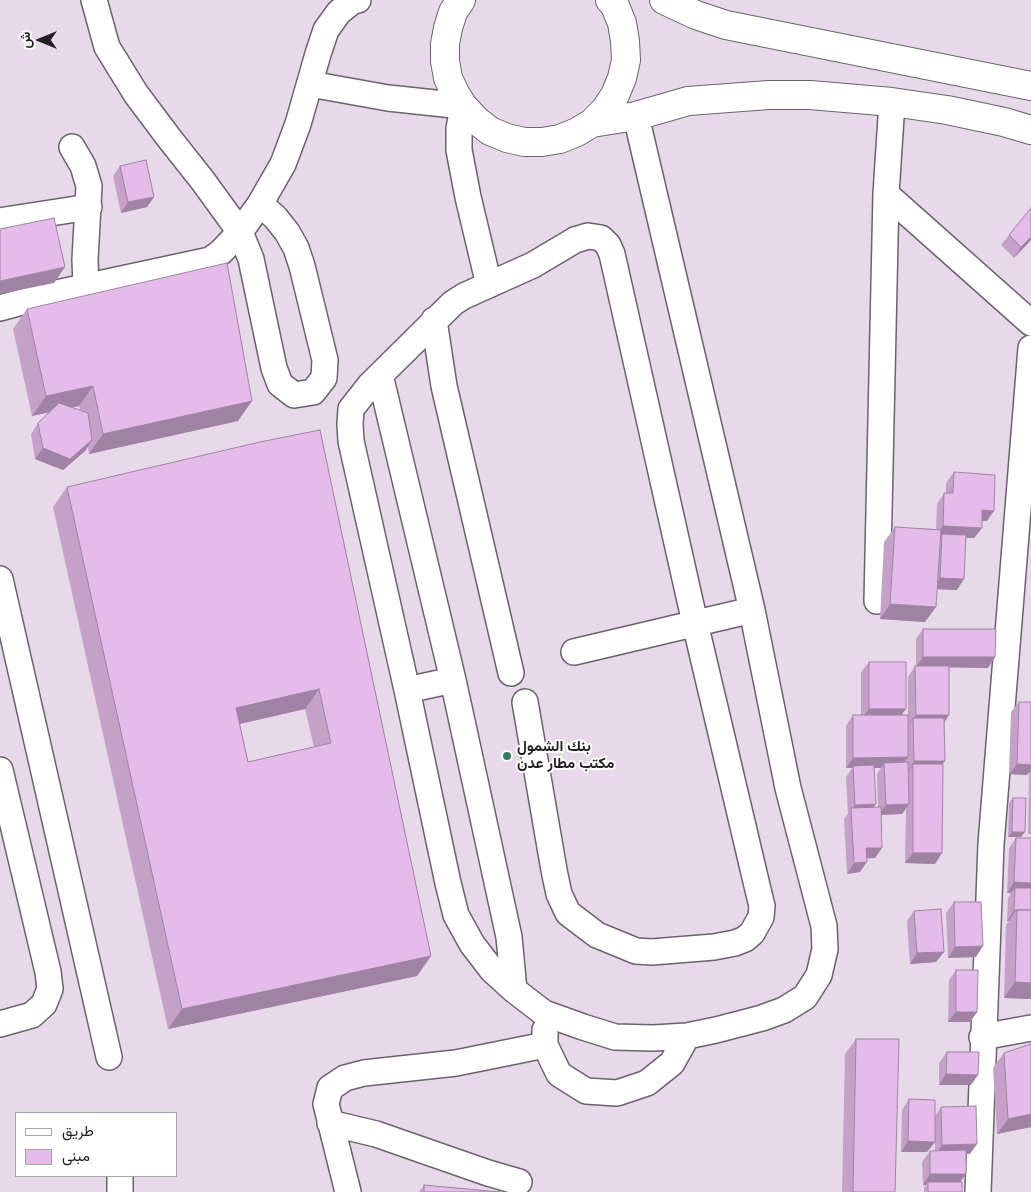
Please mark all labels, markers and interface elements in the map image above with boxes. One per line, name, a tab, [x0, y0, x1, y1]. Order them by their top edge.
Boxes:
north arrow	[15, 15, 65, 65]
text: ش	[15, 32, 34, 48]
place label: بنك الشمول مكتب مطار عدن	[517, 738, 614, 773]
marker: بنك الشمول مكتب مطار عدن	[501, 750, 513, 762]
legend	[15, 1112, 178, 1177]
text: طريق	[62, 1120, 94, 1140]
text: مبنى	[62, 1145, 90, 1165]

